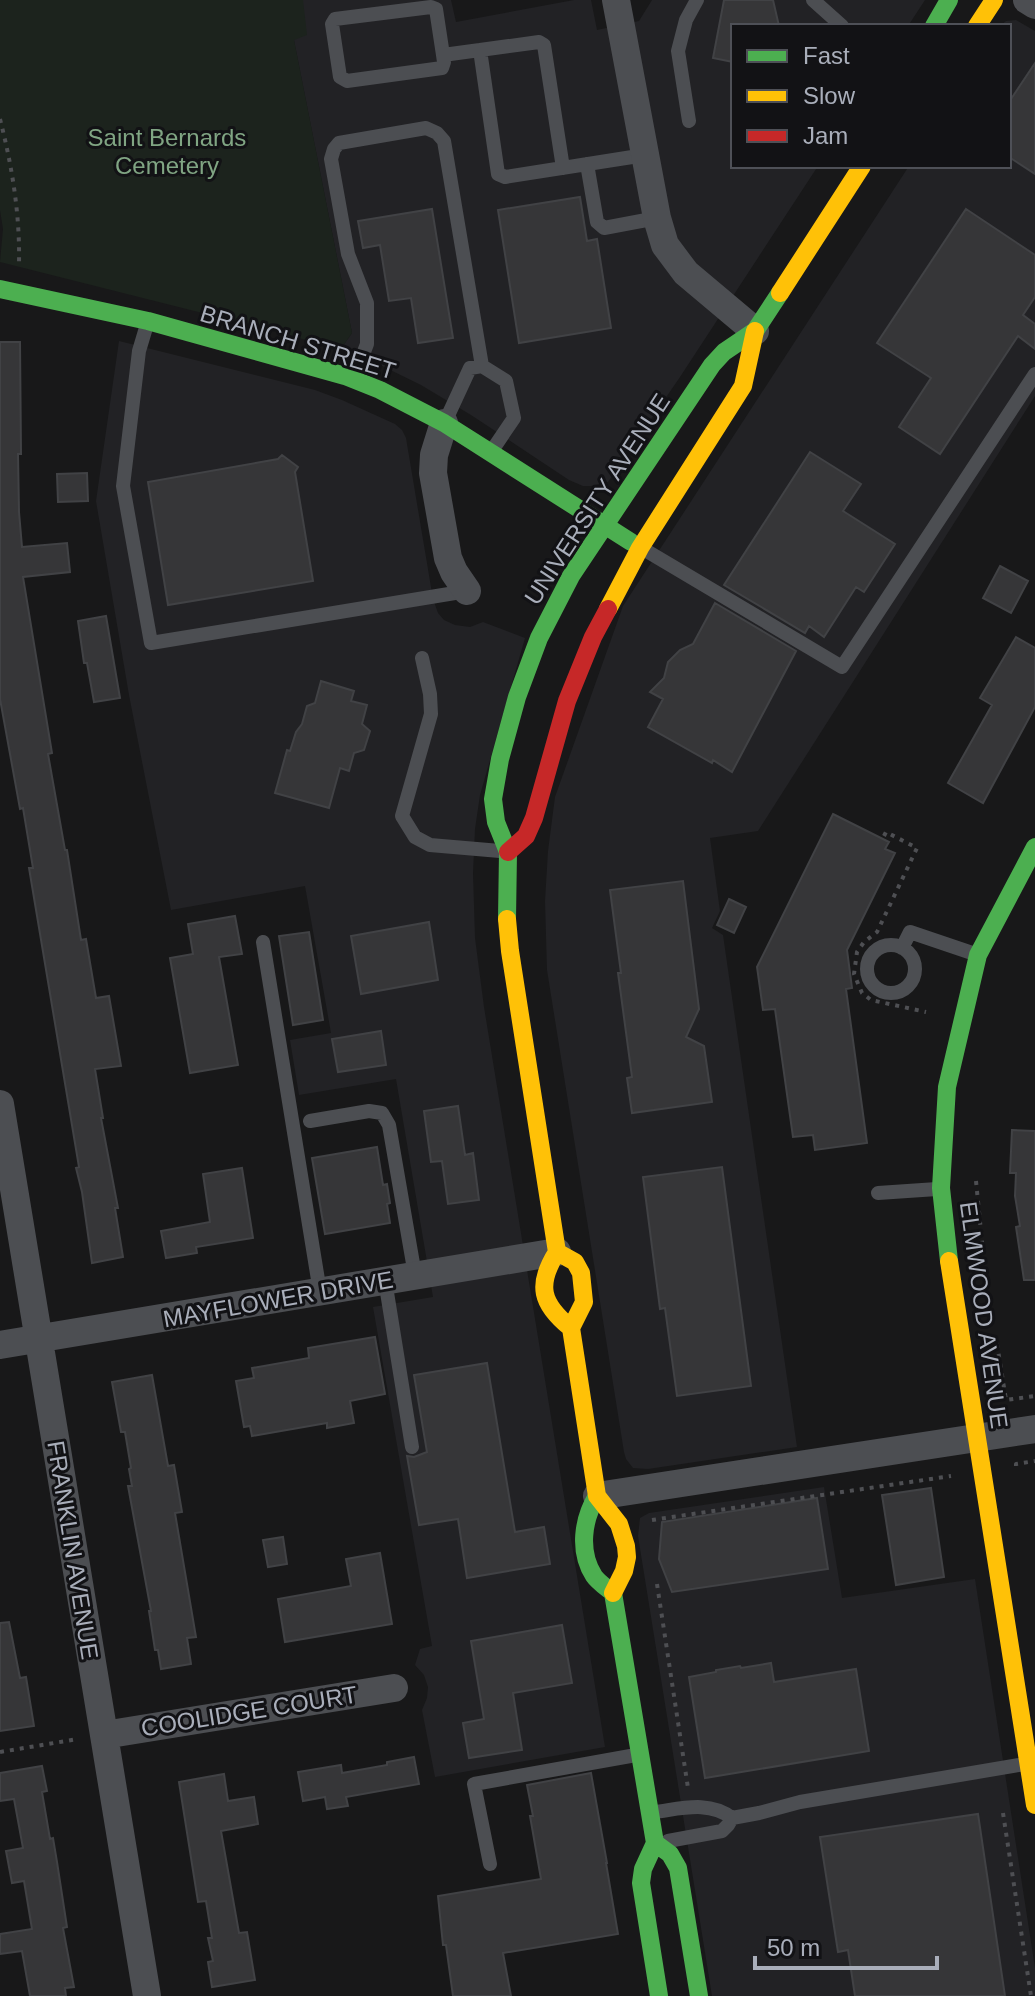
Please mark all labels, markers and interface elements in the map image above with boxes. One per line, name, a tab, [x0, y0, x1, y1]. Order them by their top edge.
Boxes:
legend	[731, 24, 1011, 168]
text: Fast	[803, 42, 850, 69]
text: Slow	[803, 82, 856, 109]
text: Jam	[803, 122, 848, 149]
park label: Saint Bernards Cemetery	[88, 124, 246, 179]
street label: BRANCH STREET	[197, 299, 399, 385]
street label: UNIVERSITY AVENUE	[519, 389, 675, 609]
street label: ELMWOOD AVENUE	[955, 1200, 1013, 1430]
street label: MAYFLOWER DRIVE	[161, 1265, 395, 1333]
street label: FRANKLIN AVENUE	[42, 1439, 104, 1661]
street label: COOLIDGE COURT	[139, 1681, 359, 1741]
scale bar	[755, 1920, 937, 1970]
text: 50 m	[767, 1934, 820, 1961]

